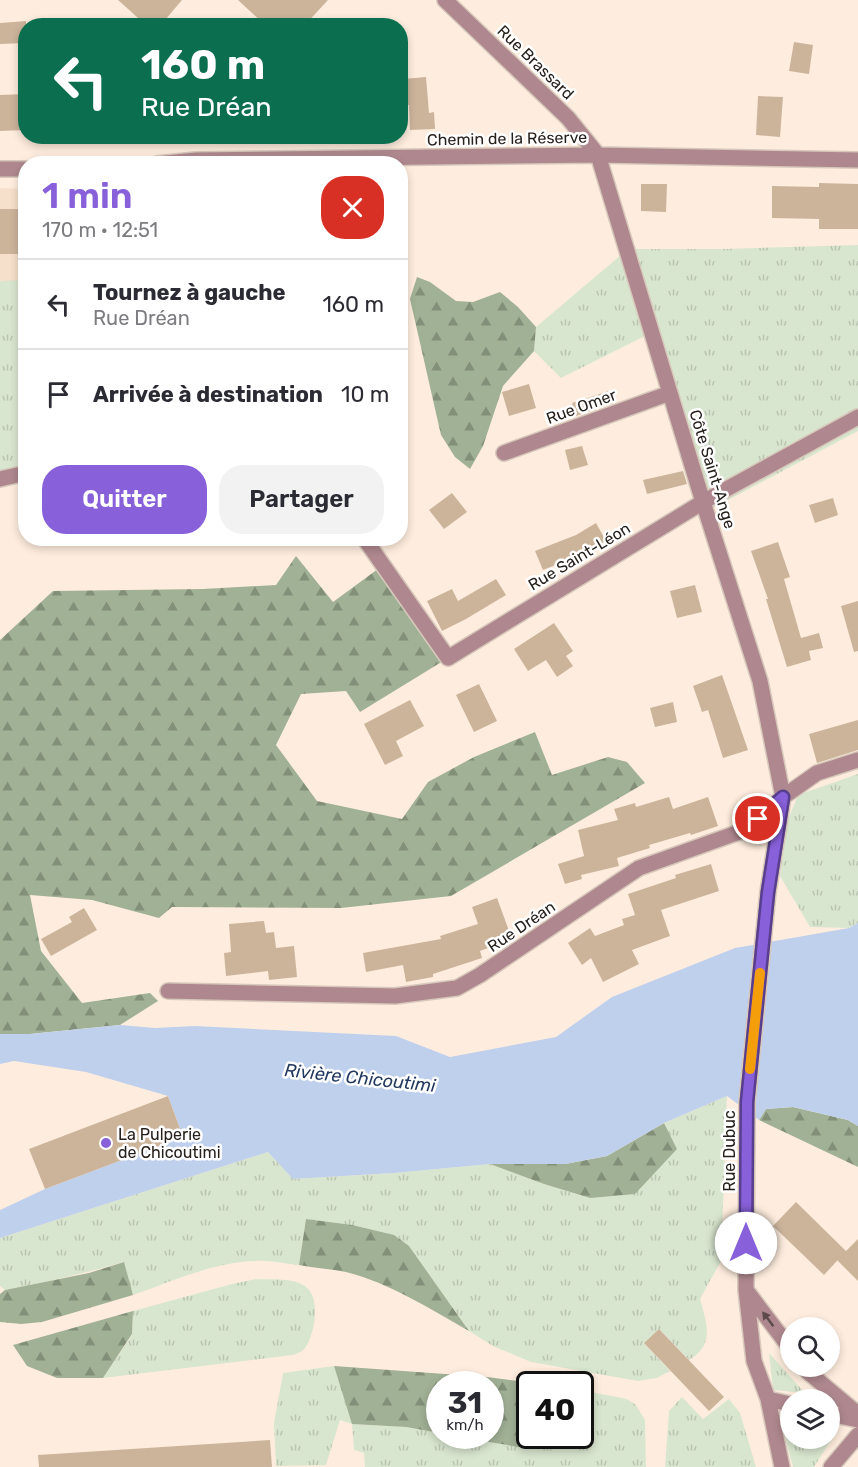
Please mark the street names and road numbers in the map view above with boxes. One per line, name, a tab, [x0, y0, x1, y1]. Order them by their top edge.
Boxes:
street label: Rue Brassard	[493, 21, 578, 104]
street label: Chemin de la Réserve	[427, 128, 587, 149]
street label: Rue Omer	[544, 385, 619, 428]
street label: Côte Saint-Ange	[685, 407, 740, 531]
street label: Rue Saint-Léon	[525, 519, 634, 594]
street label: Rue Dréan	[484, 897, 559, 956]
street label: Rue Dubuc	[720, 1110, 739, 1192]

